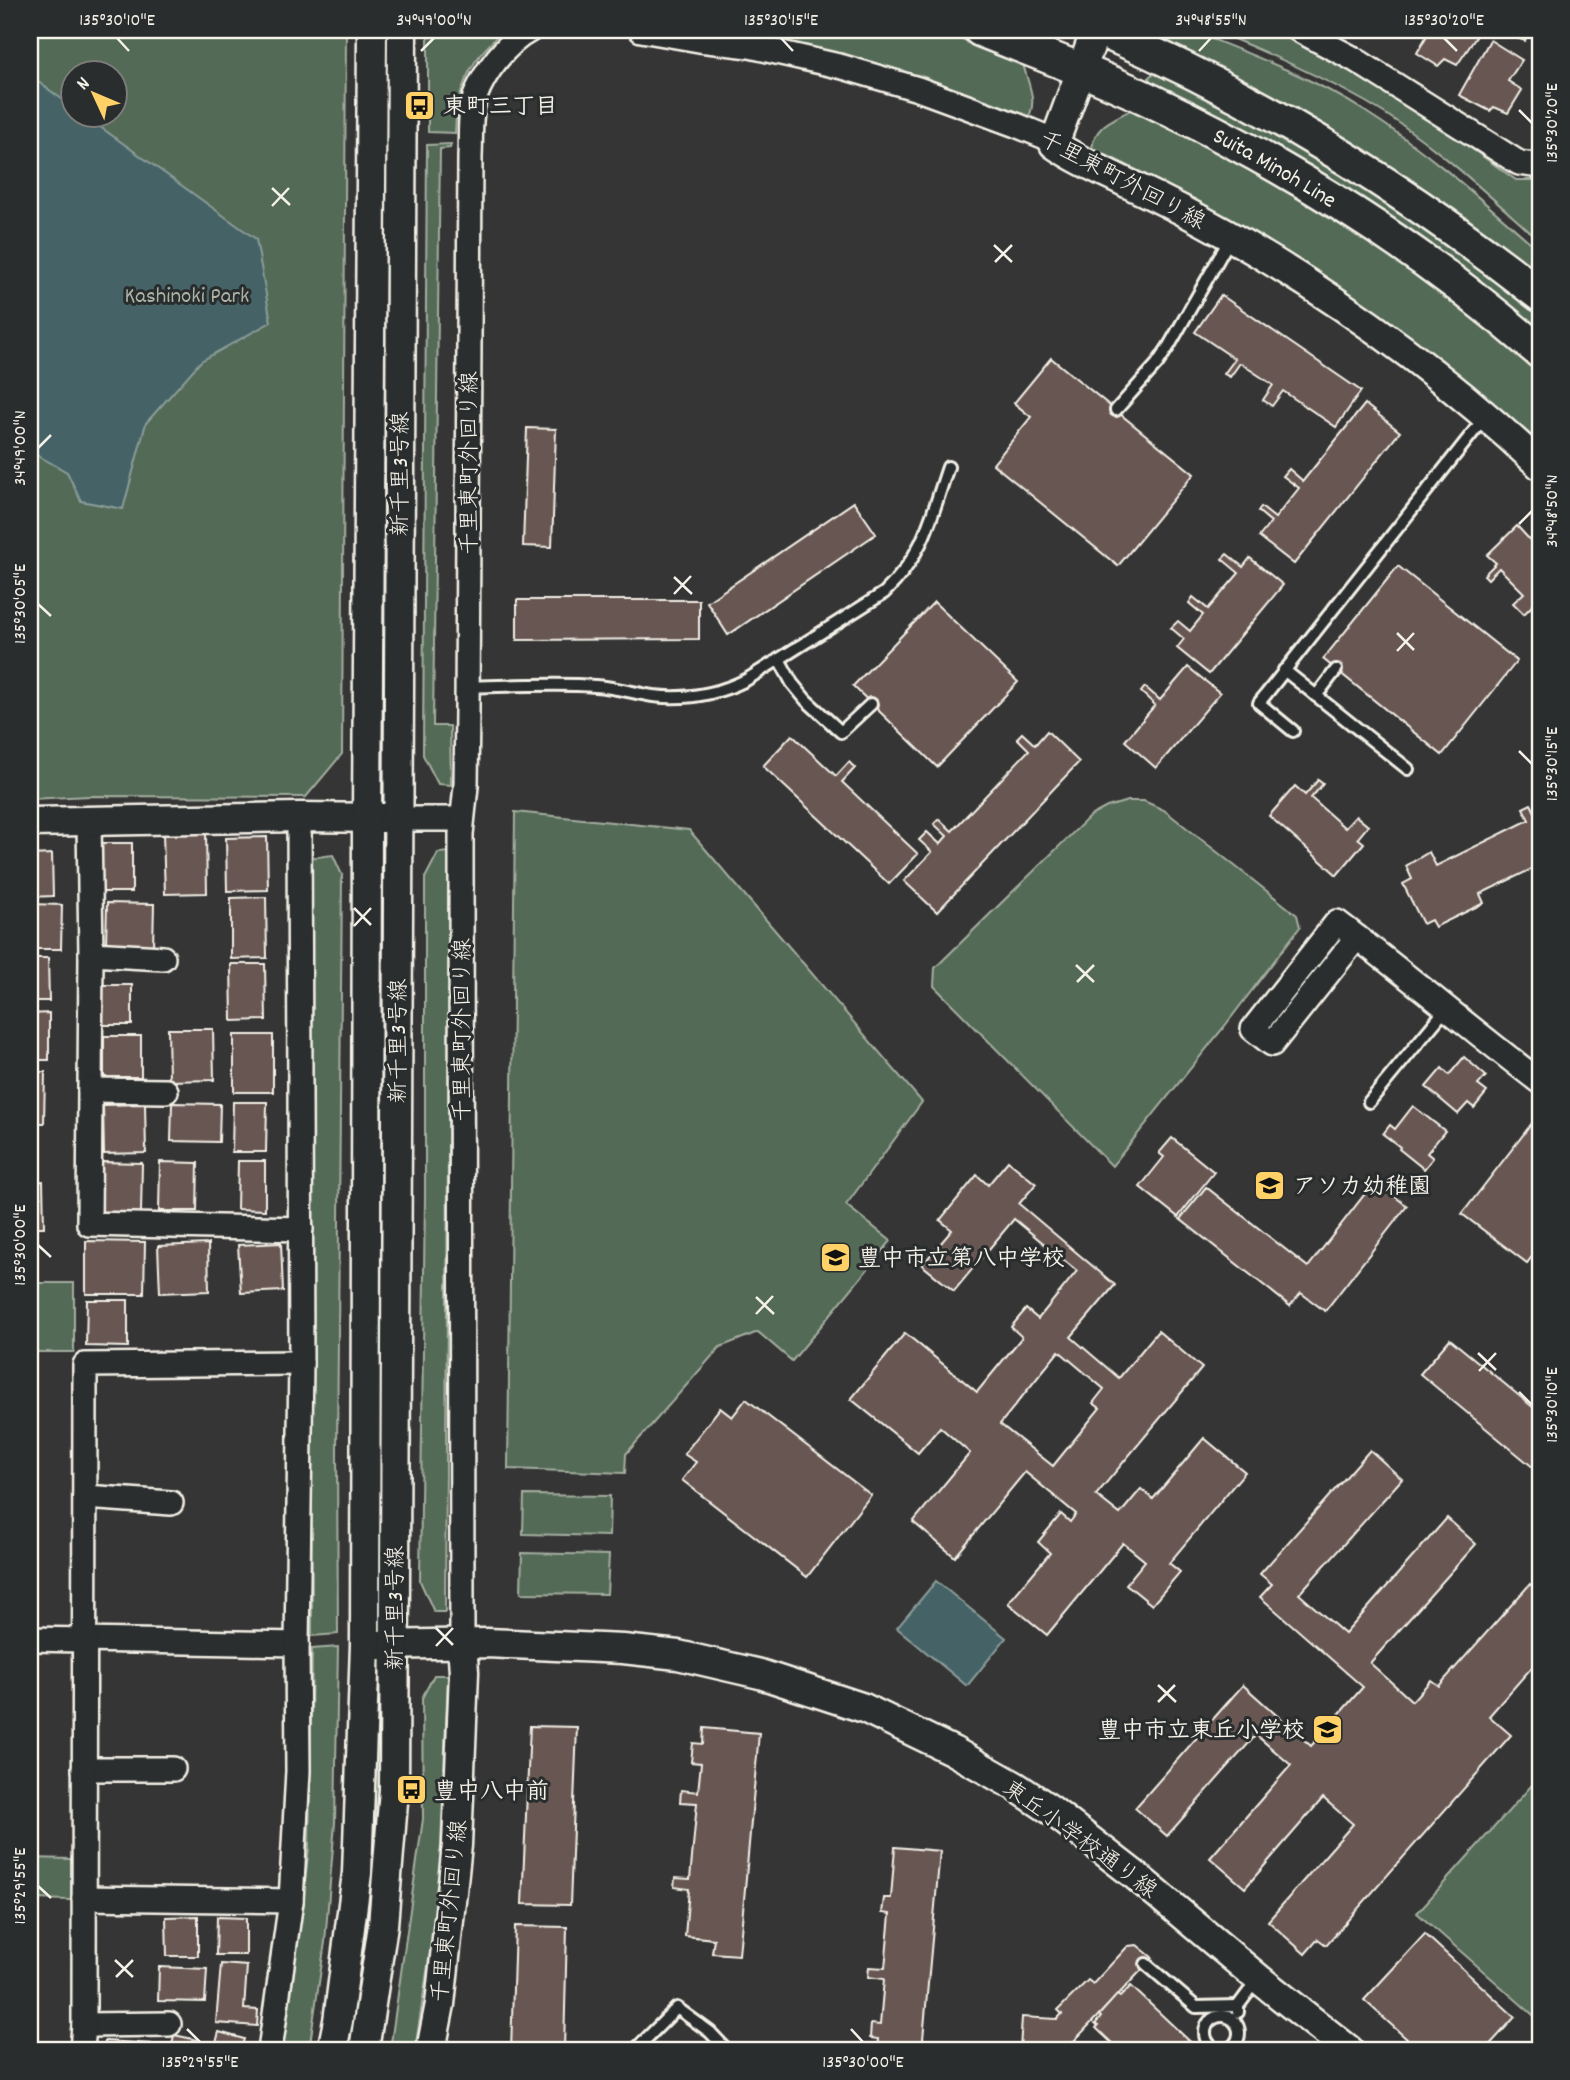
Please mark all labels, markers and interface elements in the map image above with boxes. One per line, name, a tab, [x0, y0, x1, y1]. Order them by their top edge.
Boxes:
text: 135°30'10"E	[79, 9, 155, 34]
text: 34°49'00"N	[396, 9, 472, 34]
text: 135°30'15"E	[744, 9, 818, 34]
text: 34°48'55"N	[1175, 9, 1247, 34]
text: 135°30'20"E	[1404, 9, 1484, 34]
north arrow	[60, 60, 130, 130]
text: N	[71, 72, 97, 97]
text: 135°30'20"E	[1541, 83, 1566, 163]
bus stop icon: 東町三丁目	[403, 88, 437, 122]
place label: 東町三丁目	[443, 92, 558, 125]
street label: Suita Minoh Line	[1206, 121, 1342, 218]
street label: 千里東町外回り線	[1032, 124, 1210, 240]
park label: Kashinoki Park	[125, 281, 249, 314]
street label: 千里東町外回り線	[455, 371, 488, 555]
text: 34°49'00"N	[9, 410, 34, 486]
street label: 新千里3号線	[386, 411, 419, 537]
text: 34°48'50"N	[1541, 475, 1566, 547]
text: 135°30'05"E	[9, 564, 34, 644]
text: 135°30'15"E	[1541, 727, 1566, 801]
street label: 千里東町外回り線	[448, 938, 481, 1122]
street label: 新千里3号線	[384, 978, 417, 1104]
school or university icon: アソカ幼稚園	[1253, 1168, 1287, 1202]
place label: アソカ幼稚園	[1293, 1172, 1431, 1205]
text: 135°30'00"E	[9, 1204, 34, 1286]
school or university icon: 豊中市立第八中学校	[818, 1240, 852, 1274]
place label: 豊中市立第八中学校	[858, 1244, 1065, 1277]
text: 135°30'10"E	[1541, 1367, 1566, 1443]
street label: 新千里3号線	[381, 1545, 414, 1671]
school or university icon: 豊中市立東丘小学校	[1311, 1712, 1345, 1746]
place label: 豊中市立東丘小学校	[1098, 1716, 1305, 1749]
bus stop icon: 豊中八中前	[394, 1773, 428, 1807]
street label: 東丘小学校通り線	[995, 1773, 1163, 1908]
place label: 豊中八中前	[434, 1777, 549, 1810]
street label: 千里東町外回り線	[425, 1818, 478, 2005]
text: 135°29'55"E	[9, 1848, 34, 1924]
text: 135°29'55"E	[162, 2051, 238, 2076]
text: 135°30'00"E	[822, 2051, 904, 2076]

